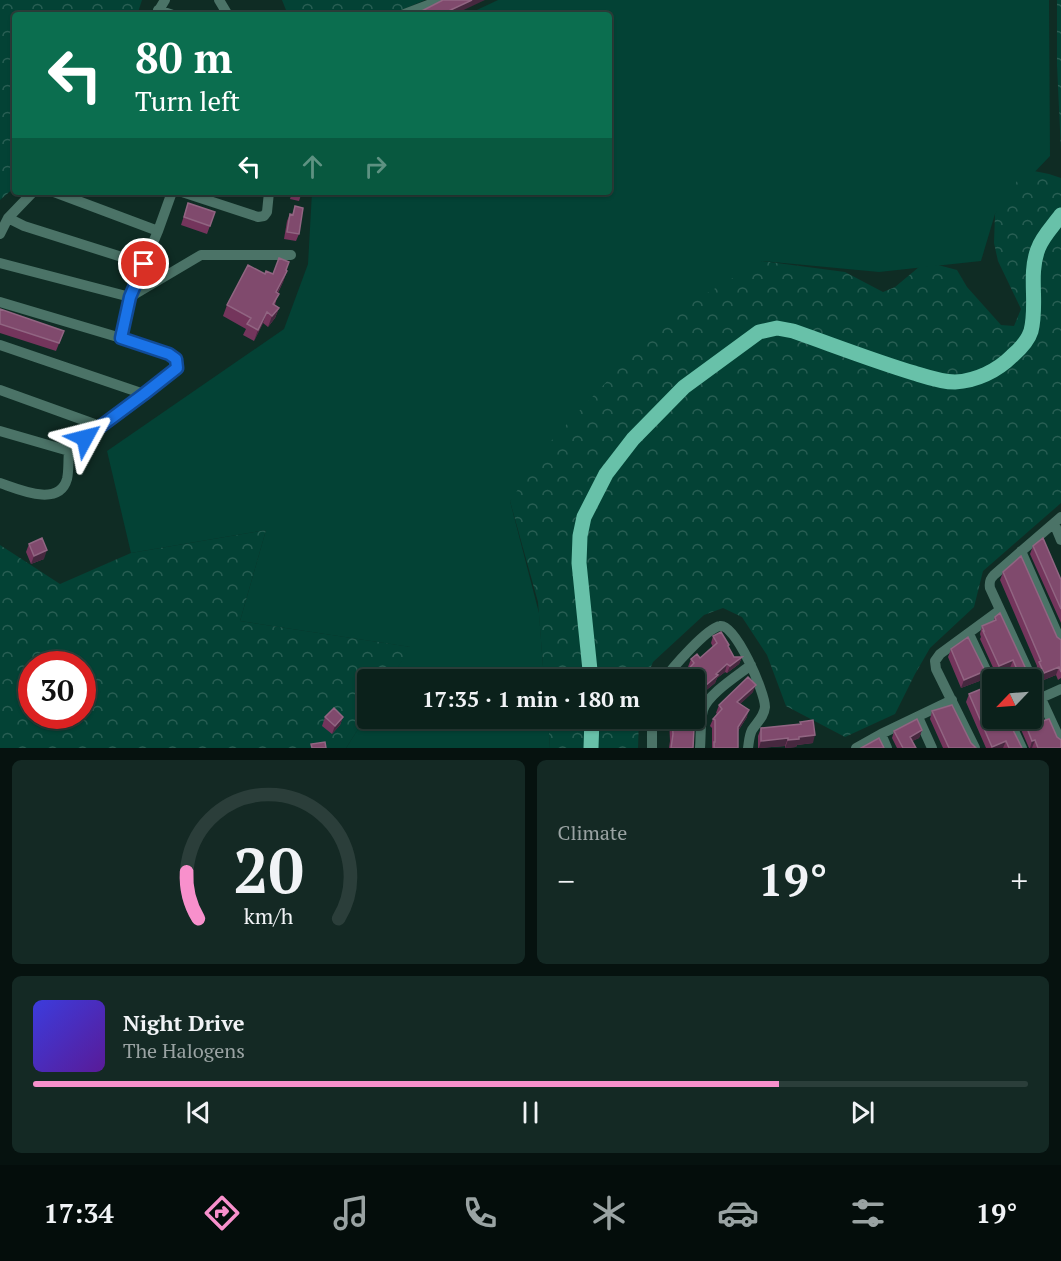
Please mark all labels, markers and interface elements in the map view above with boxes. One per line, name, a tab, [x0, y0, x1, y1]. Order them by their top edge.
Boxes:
text: 80 m	[135, 29, 233, 85]
icon: left	[36, 36, 114, 114]
text: Turn left	[135, 83, 240, 119]
icon: left	[233, 150, 266, 183]
icon: ahead	[296, 150, 329, 183]
icon: right	[359, 150, 392, 183]
pin	[118, 238, 169, 289]
icon: arrive	[127, 247, 160, 280]
position arrow	[53, 406, 117, 470]
speed limit sign: 30	[18, 651, 96, 729]
north arrow	[982, 669, 1042, 729]
map controls	[982, 669, 1042, 729]
text: 17:35 · 1 min · 180 m	[422, 684, 640, 713]
text: Climate	[558, 819, 627, 846]
text: 20	[233, 828, 304, 911]
text: 19°	[758, 849, 827, 909]
text: −	[558, 859, 575, 902]
text: +	[1010, 859, 1028, 902]
text: km/h	[243, 902, 293, 930]
text: Night Drive	[123, 1008, 245, 1037]
text: The Halogens	[123, 1037, 245, 1064]
icon: previous	[182, 1096, 215, 1129]
icon: pause	[514, 1096, 547, 1129]
icon: next	[846, 1096, 879, 1129]
icon: directions	[201, 1192, 243, 1234]
icon: music	[330, 1192, 372, 1234]
icon: phone	[459, 1192, 501, 1234]
icon: climate	[588, 1192, 630, 1234]
icon: car	[717, 1192, 759, 1234]
icon: filters	[847, 1192, 889, 1234]
text: 17:34	[44, 1195, 114, 1231]
text: 19°	[976, 1195, 1017, 1231]

